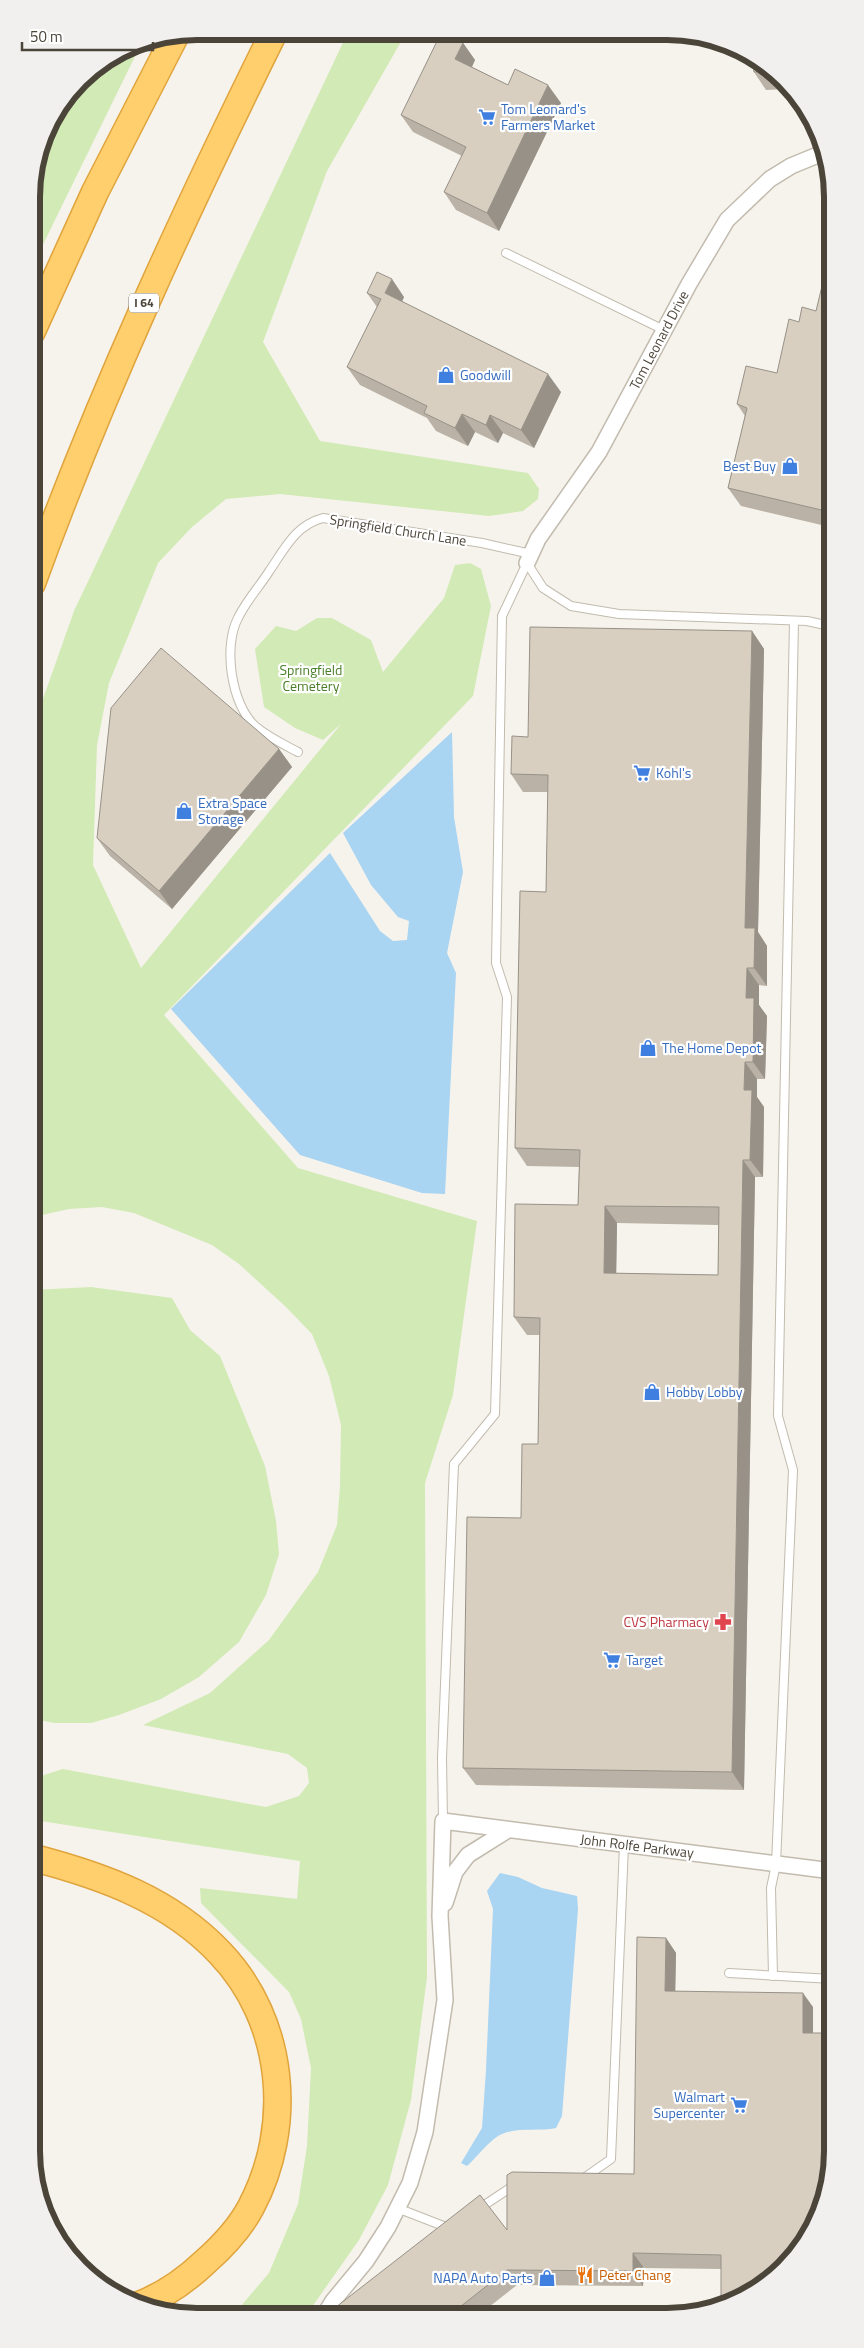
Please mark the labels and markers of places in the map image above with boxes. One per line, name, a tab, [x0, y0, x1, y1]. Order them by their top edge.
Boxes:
place label: Tom Leonard's Farmers Market	[501, 98, 595, 135]
supermarket icon: Tom Leonard's Farmers Market	[477, 107, 497, 127]
place label: Goodwill	[460, 364, 511, 385]
shop icon: Goodwill	[436, 365, 456, 385]
place label: Best Buy	[723, 455, 776, 476]
shop icon: Best Buy	[780, 456, 800, 476]
place label: Kohl's	[656, 762, 691, 783]
supermarket icon: Kohl's	[632, 763, 652, 783]
place label: Extra Space Storage	[198, 792, 267, 829]
shop icon: Extra Space Storage	[174, 801, 194, 821]
place label: The Home Depot	[662, 1037, 761, 1058]
shop icon: The Home Depot	[638, 1038, 658, 1058]
place label: Hobby Lobby	[666, 1381, 743, 1402]
shop icon: Hobby Lobby	[642, 1382, 662, 1402]
place label: CVS Pharmacy	[623, 1611, 709, 1632]
pharmacy icon: CVS Pharmacy	[713, 1612, 733, 1632]
place label: Target	[626, 1649, 663, 1670]
supermarket icon: Target	[602, 1650, 622, 1670]
place label: Walmart Supercenter	[653, 2086, 725, 2123]
supermarket icon: Walmart Supercenter	[729, 2095, 749, 2115]
place label: Peter Chang	[599, 2264, 671, 2285]
restaurant icon: Peter Chang	[575, 2265, 595, 2285]
place label: NAPA Auto Parts	[433, 2267, 533, 2288]
shop icon: NAPA Auto Parts	[537, 2268, 557, 2288]

